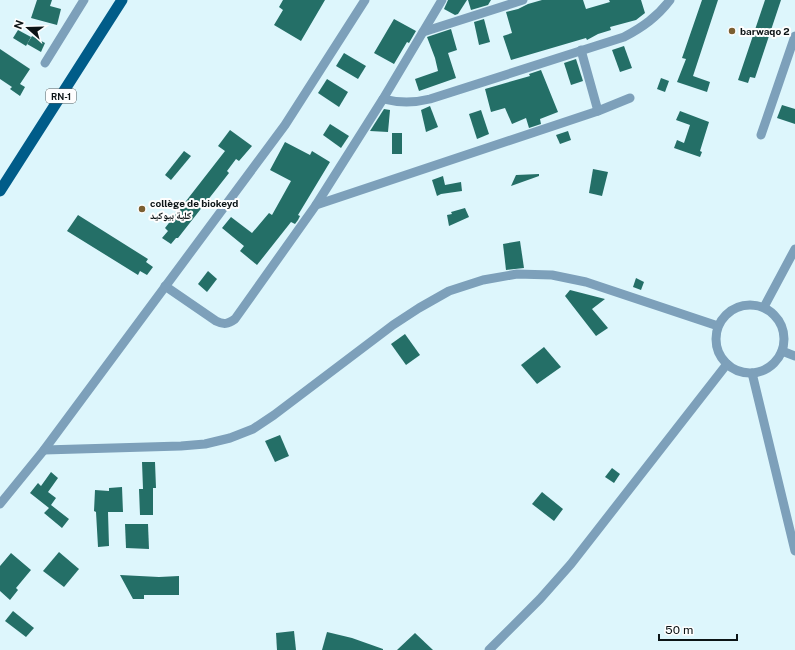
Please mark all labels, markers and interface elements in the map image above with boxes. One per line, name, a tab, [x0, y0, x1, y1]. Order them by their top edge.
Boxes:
north arrow	[8, 8, 48, 48]
text: N	[11, 18, 26, 31]
place label: barwaqo 2	[740, 25, 790, 37]
marker: barwaqo 2	[727, 26, 737, 36]
road number: RN-1	[46, 89, 76, 103]
place label: collège de biokeyd كلية بيوكيد	[150, 197, 238, 222]
marker: collège de biokeyd كلية بيوكيد	[137, 204, 147, 214]
scale bar	[659, 616, 737, 642]
text: 50 m	[665, 623, 693, 637]

